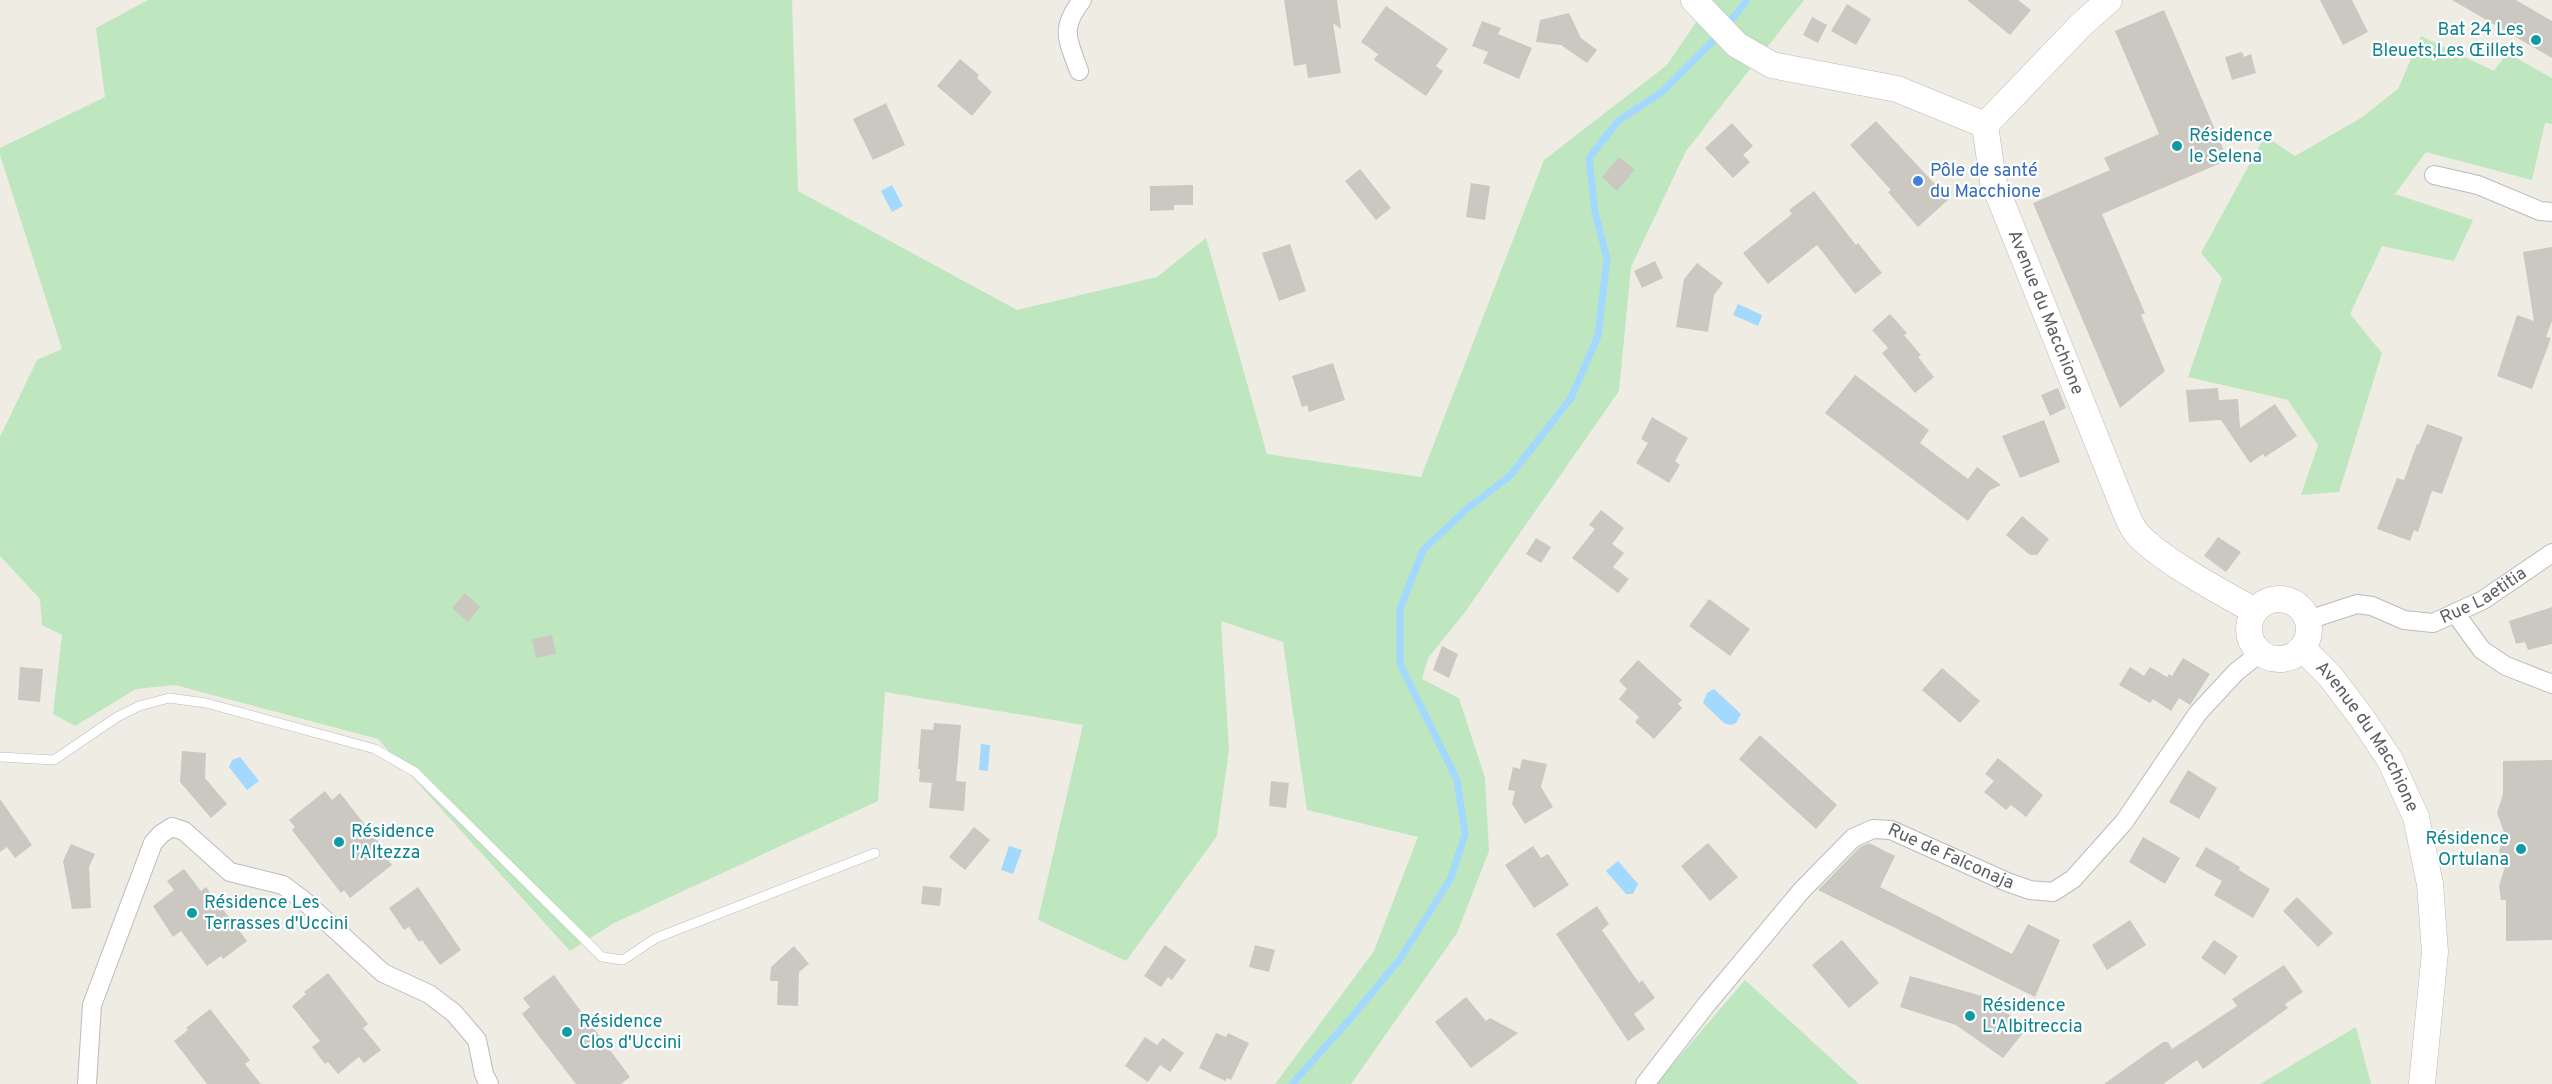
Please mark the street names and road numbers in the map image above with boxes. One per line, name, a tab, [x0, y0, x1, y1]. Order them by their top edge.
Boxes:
street label: Avenue du Macchione	[2002, 227, 2089, 398]
street label: Rue Laetitia	[2436, 562, 2531, 630]
street label: Avenue du Macchione	[2310, 656, 2424, 816]
street label: Rue de Falconaja	[1884, 819, 2017, 895]

